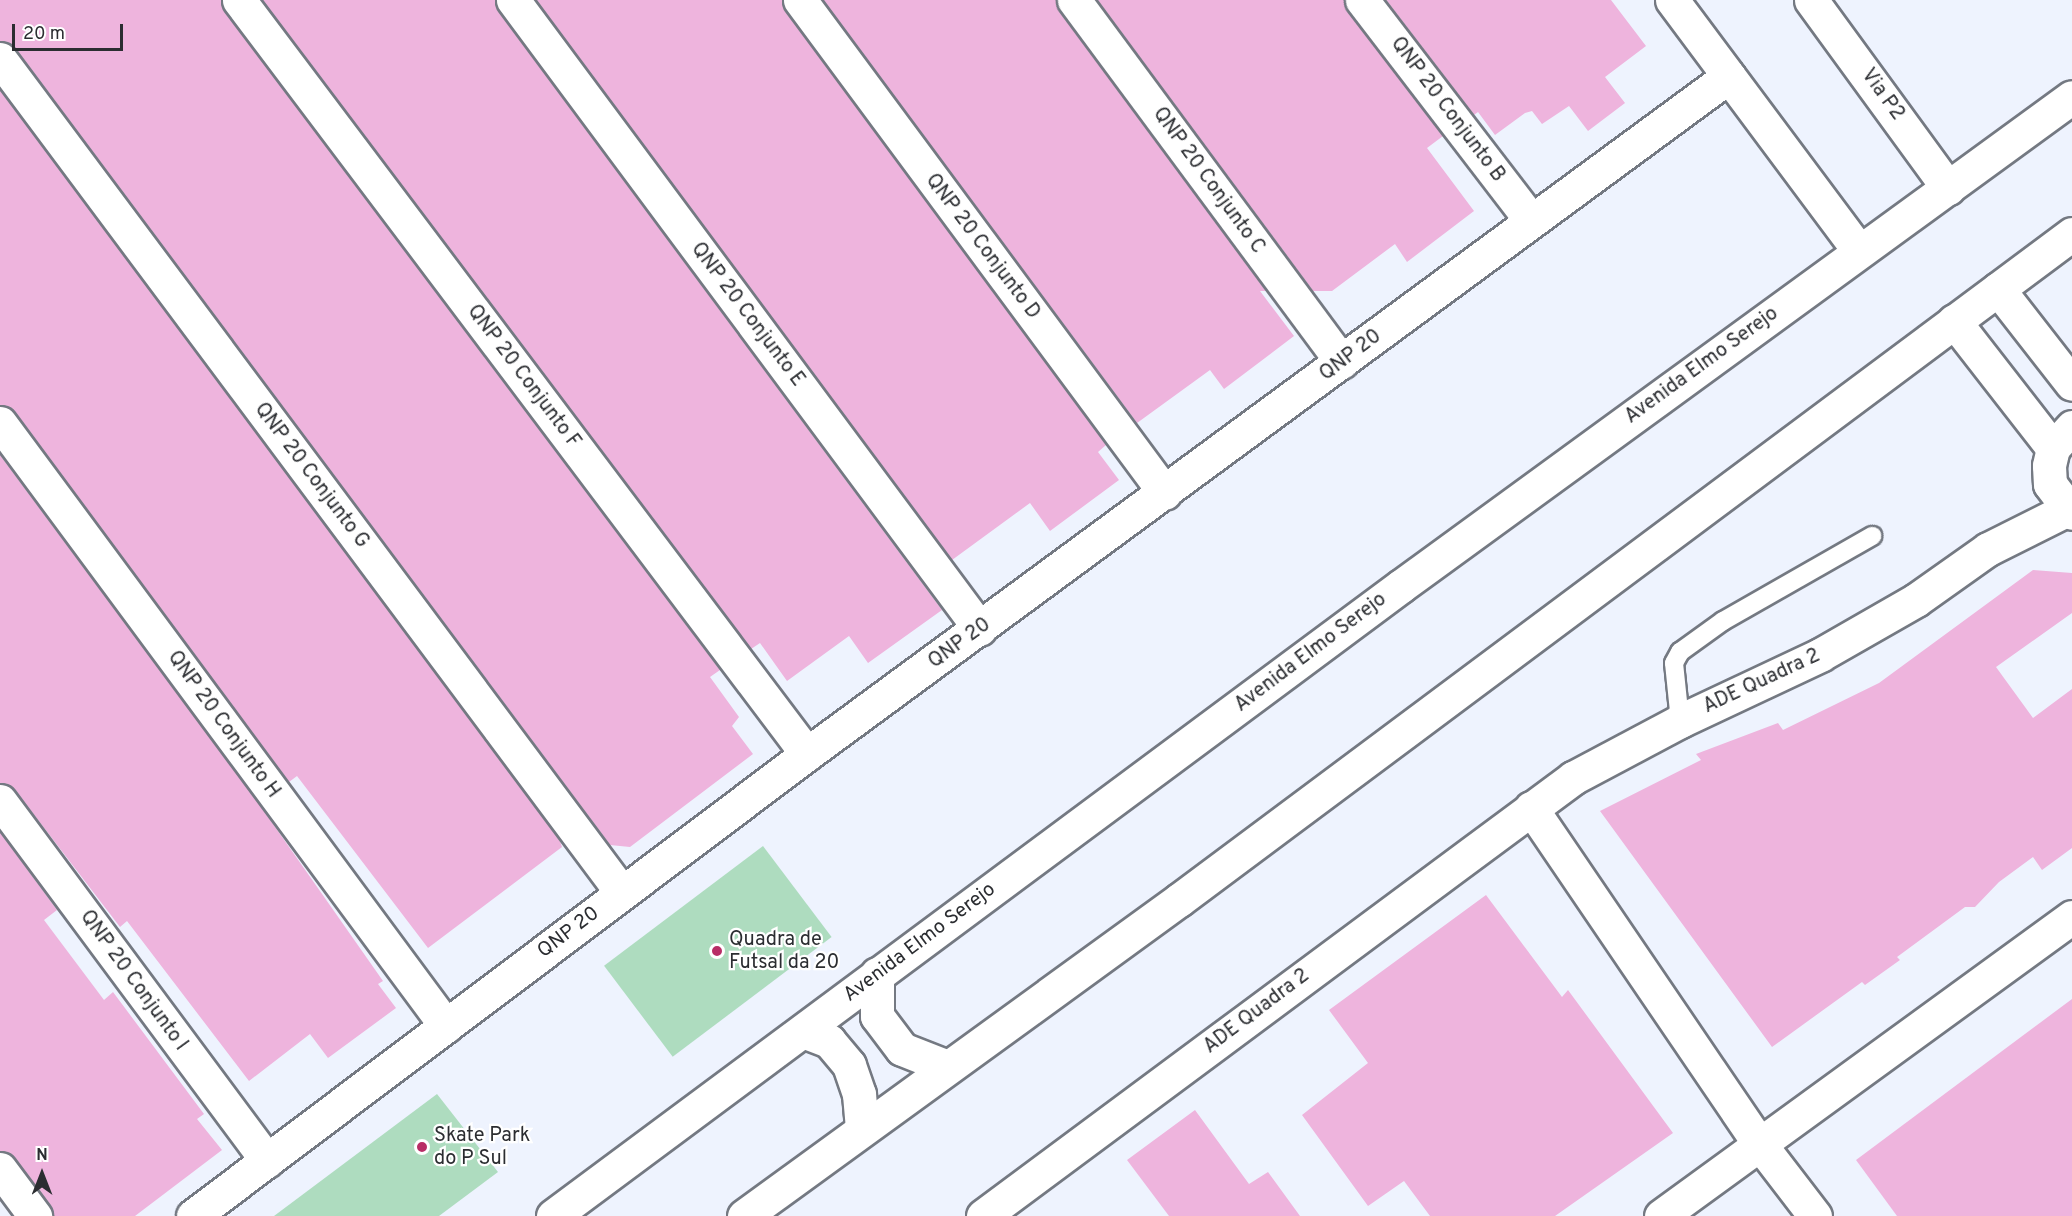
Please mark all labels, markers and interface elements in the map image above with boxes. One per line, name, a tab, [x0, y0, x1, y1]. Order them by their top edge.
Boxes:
scale bar	[15, 12, 126, 50]
text: 20 m	[23, 23, 65, 46]
street label: QNP 20 Conjunto B	[1385, 33, 1509, 187]
street label: Via P2	[1855, 64, 1909, 126]
street label: QNP 20 Conjunto C	[1147, 103, 1269, 259]
street label: QNP 20 Conjunto D	[919, 170, 1045, 324]
street label: QNP 20 Conjunto E	[685, 238, 809, 392]
street label: QNP 20 Conjunto F	[461, 300, 585, 454]
street label: Avenida Elmo Serejo	[1621, 302, 1783, 430]
street label: QNP 20	[1315, 325, 1387, 387]
street label: QNP 20 Conjunto G	[248, 398, 374, 554]
street label: Avenida Elmo Serejo	[1230, 588, 1392, 718]
street label: QNP 20	[924, 613, 996, 675]
street label: ADE Quadra 2	[1700, 644, 1824, 720]
street label: QNP 20 Conjunto H	[161, 647, 285, 803]
street label: Avenida Elmo Serejo	[839, 878, 1001, 1008]
street label: QNP 20	[533, 902, 605, 964]
street label: QNP 20 Conjunto I	[74, 906, 192, 1056]
place label: Quadra de Futsal da 20	[729, 928, 839, 975]
marker: Quadra de Futsal da 20	[710, 944, 724, 958]
street label: ADE Quadra 2	[1199, 964, 1315, 1060]
place label: Skate Park do P Sul	[434, 1124, 530, 1171]
marker: Skate Park do P Sul	[415, 1140, 429, 1154]
north arrow	[12, 1144, 72, 1204]
text: N	[36, 1146, 48, 1166]

